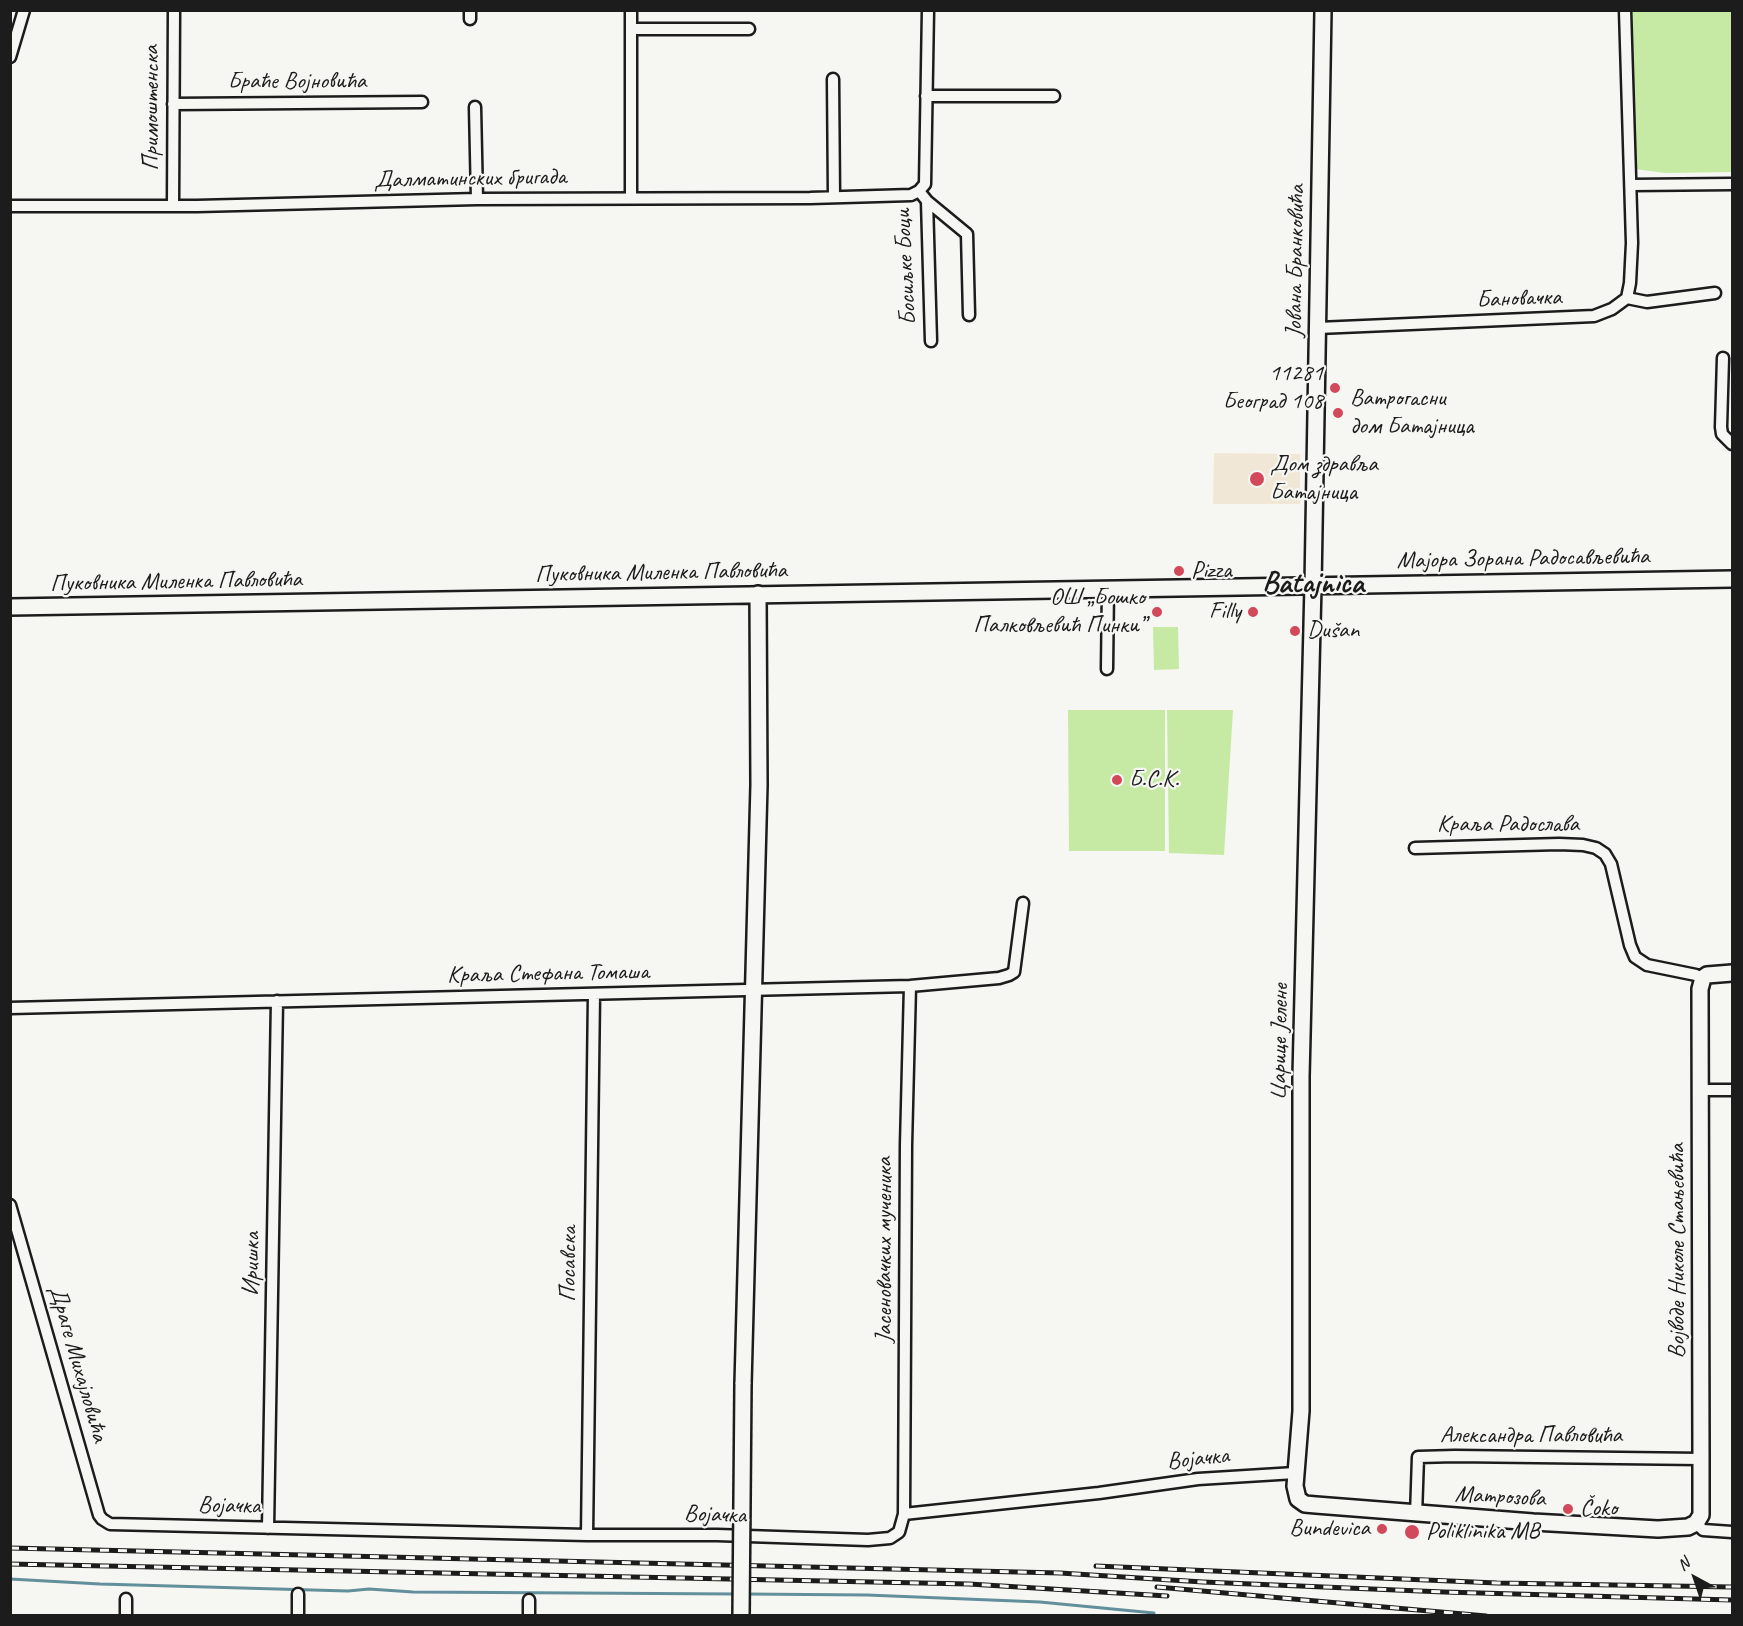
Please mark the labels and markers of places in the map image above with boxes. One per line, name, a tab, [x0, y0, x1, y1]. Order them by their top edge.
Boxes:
place label: 11281 Београд 108	[1223, 360, 1323, 416]
marker: 11281 Београд 108	[1328, 381, 1342, 395]
place label: Ватрогасни дом Батајница	[1350, 385, 1474, 441]
marker: Ватрогасни дом Батајница	[1331, 406, 1345, 420]
place label: Дом здравља Батајница	[1270, 451, 1378, 507]
marker: Дом здравља Батајница	[1248, 470, 1266, 488]
place label: Pizza	[1191, 557, 1232, 585]
marker: Pizza	[1172, 564, 1186, 578]
place label: ОШ „Бошко Палковљевић Пинки”	[973, 584, 1145, 640]
place label: Filly	[1209, 598, 1241, 626]
marker: ОШ „Бошко Палковљевић Пинки”	[1150, 605, 1164, 619]
marker: Filly	[1246, 605, 1260, 619]
place label: Dušan	[1307, 617, 1359, 645]
marker: Dušan	[1288, 624, 1302, 638]
place label: Б.С.К.	[1129, 766, 1179, 794]
marker: Б.С.К.	[1110, 773, 1124, 787]
place label: Čoko	[1580, 1495, 1617, 1523]
marker: Čoko	[1561, 1502, 1575, 1516]
place label: Bundevica	[1289, 1515, 1370, 1543]
place label: Poliklinika MB	[1426, 1518, 1540, 1546]
marker: Bundevica	[1375, 1522, 1389, 1536]
marker: Poliklinika MB	[1403, 1523, 1421, 1541]

